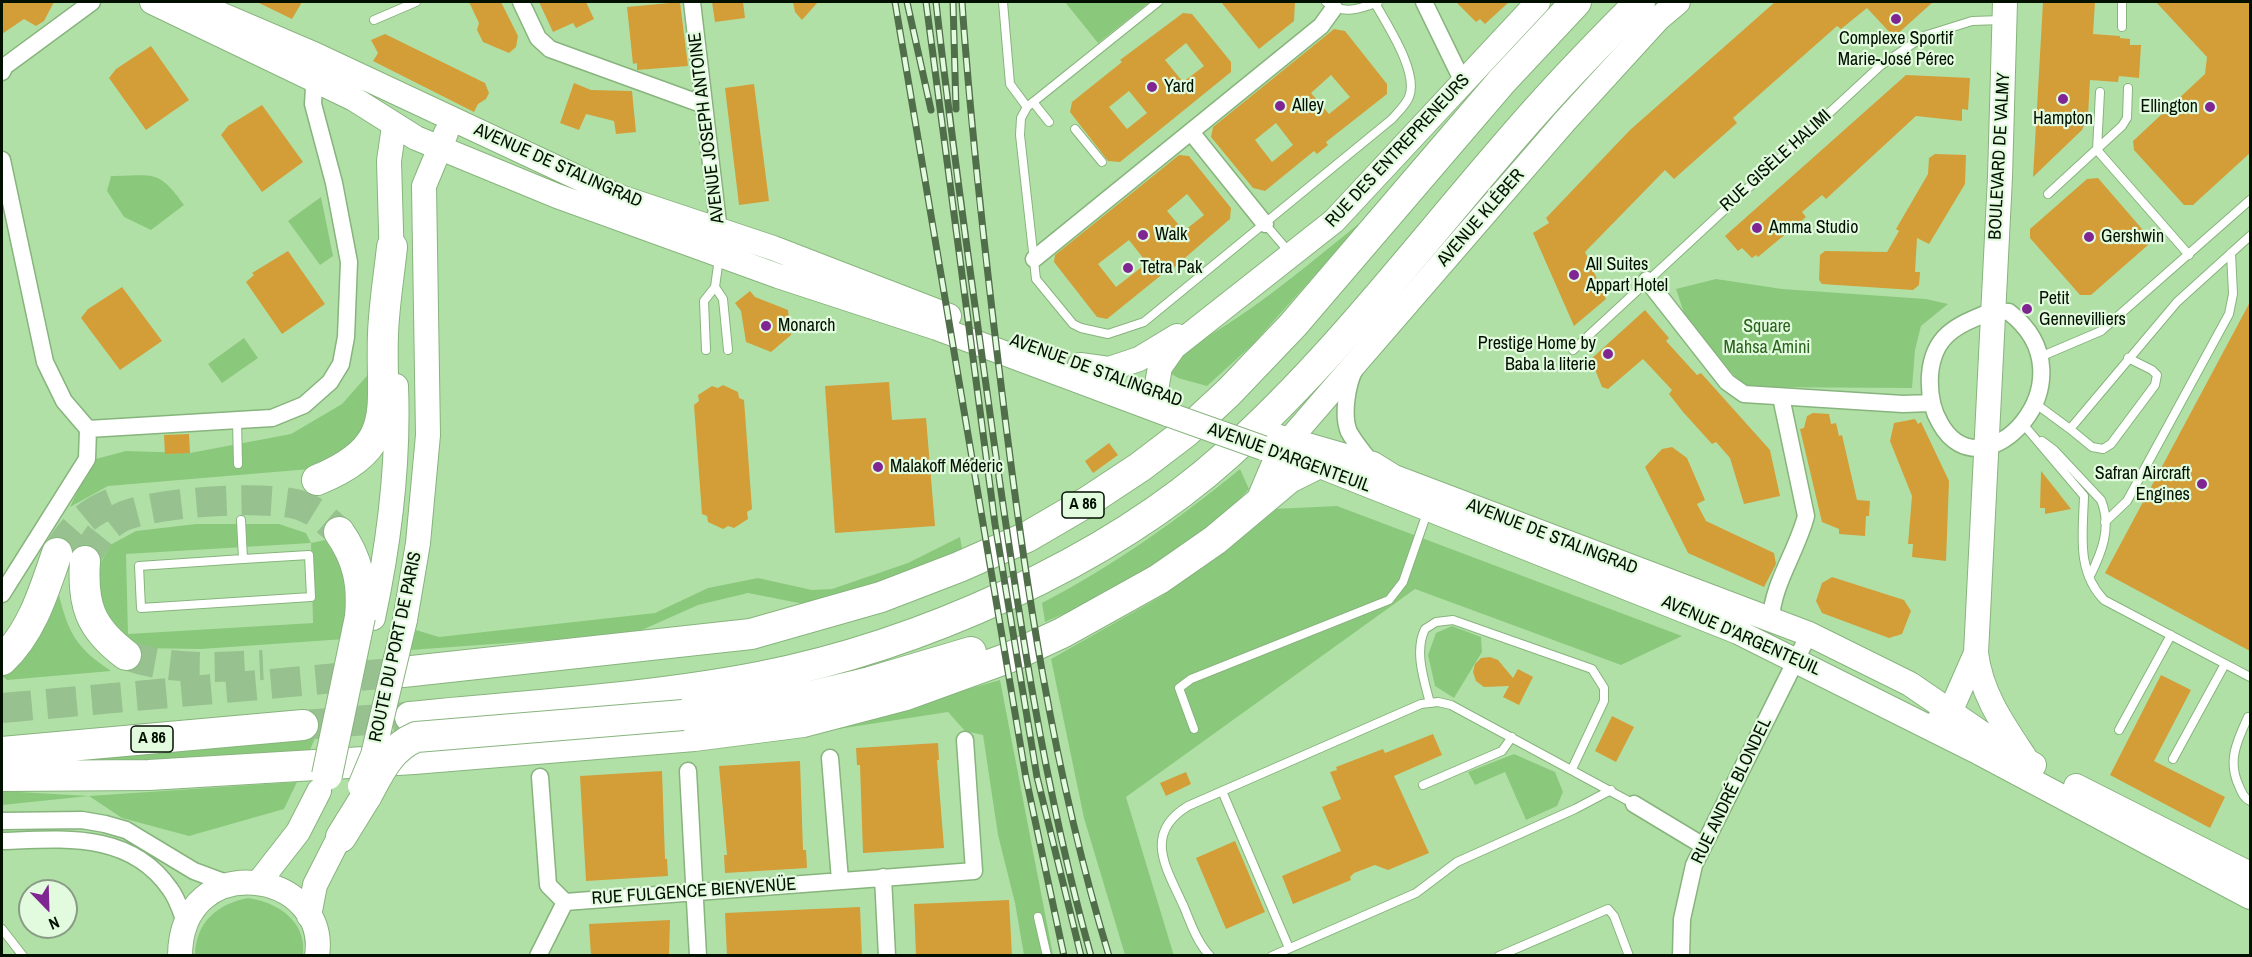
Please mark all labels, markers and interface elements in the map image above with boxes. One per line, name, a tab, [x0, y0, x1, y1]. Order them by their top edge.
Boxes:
marker: Complexe Sportif Marie-José Pérec	[1889, 12, 1903, 26]
place label: Complexe Sportif Marie-José Pérec	[1838, 28, 1954, 70]
street label: AVENUE JOSEPH ANTOINE	[685, 31, 729, 225]
street label: RUE DES ENTREPRENEURS	[1321, 70, 1475, 232]
street label: BOULEVARD DE VALMY	[1985, 72, 2015, 240]
place label: Yard	[1164, 76, 1194, 98]
marker: Yard	[1145, 80, 1159, 94]
marker: Hampton	[2056, 92, 2070, 106]
place label: Alley	[1292, 95, 1324, 117]
place label: Ellington	[2141, 96, 2198, 118]
marker: Alley	[1273, 99, 1287, 113]
marker: Ellington	[2203, 100, 2217, 114]
street label: RUE GISÈLE HALIMI	[1716, 105, 1836, 217]
place label: Hampton	[2033, 108, 2093, 130]
street label: AVENUE DE STALINGRAD	[471, 119, 645, 213]
street label: AVENUE KLÉBER	[1433, 165, 1529, 271]
place label: Amma Studio	[1769, 217, 1858, 239]
marker: Amma Studio	[1750, 221, 1764, 235]
place label: Walk	[1155, 224, 1187, 246]
place label: Gershwin	[2101, 226, 2164, 248]
marker: Walk	[1136, 228, 1150, 242]
marker: Gershwin	[2082, 230, 2096, 244]
place label: All Suites Appart Hotel	[1586, 254, 1668, 296]
place label: Tetra Pak	[1140, 257, 1202, 279]
marker: Tetra Pak	[1121, 261, 1135, 275]
marker: All Suites Appart Hotel	[1567, 268, 1581, 282]
place label: Petit Gennevilliers	[2039, 288, 2126, 330]
marker: Petit Gennevilliers	[2020, 302, 2034, 316]
place label: Monarch	[778, 315, 835, 337]
park label: Square Mahsa Amini	[1724, 316, 1810, 358]
marker: Monarch	[759, 319, 773, 333]
street label: AVENUE DE STALINGRAD	[1007, 330, 1185, 412]
place label: Prestige Home by Baba la literie	[1478, 333, 1596, 376]
marker: Prestige Home by Baba la literie	[1601, 347, 1615, 361]
street label: AVENUE D'ARGENTEUIL	[1205, 419, 1373, 497]
place label: Malakoff Méderic	[890, 456, 1003, 478]
marker: Malakoff Méderic	[871, 460, 885, 474]
place label: Safran Aircraft Engines	[2095, 463, 2190, 506]
marker: Safran Aircraft Engines	[2195, 477, 2209, 491]
road number: A 86	[1062, 492, 1104, 518]
street label: AVENUE DE STALINGRAD	[1463, 494, 1641, 580]
street label: ROUTE DU PORT DE PARIS	[365, 550, 427, 744]
street label: AVENUE D'ARGENTEUIL	[1658, 591, 1824, 681]
street label: RUE ANDRÉ BLONDEL	[1687, 714, 1777, 868]
road number: A 86	[131, 726, 173, 752]
street label: RUE FULGENCE BIENVENÜE	[591, 874, 797, 910]
north arrow	[18, 879, 78, 939]
text: N	[46, 912, 63, 936]

